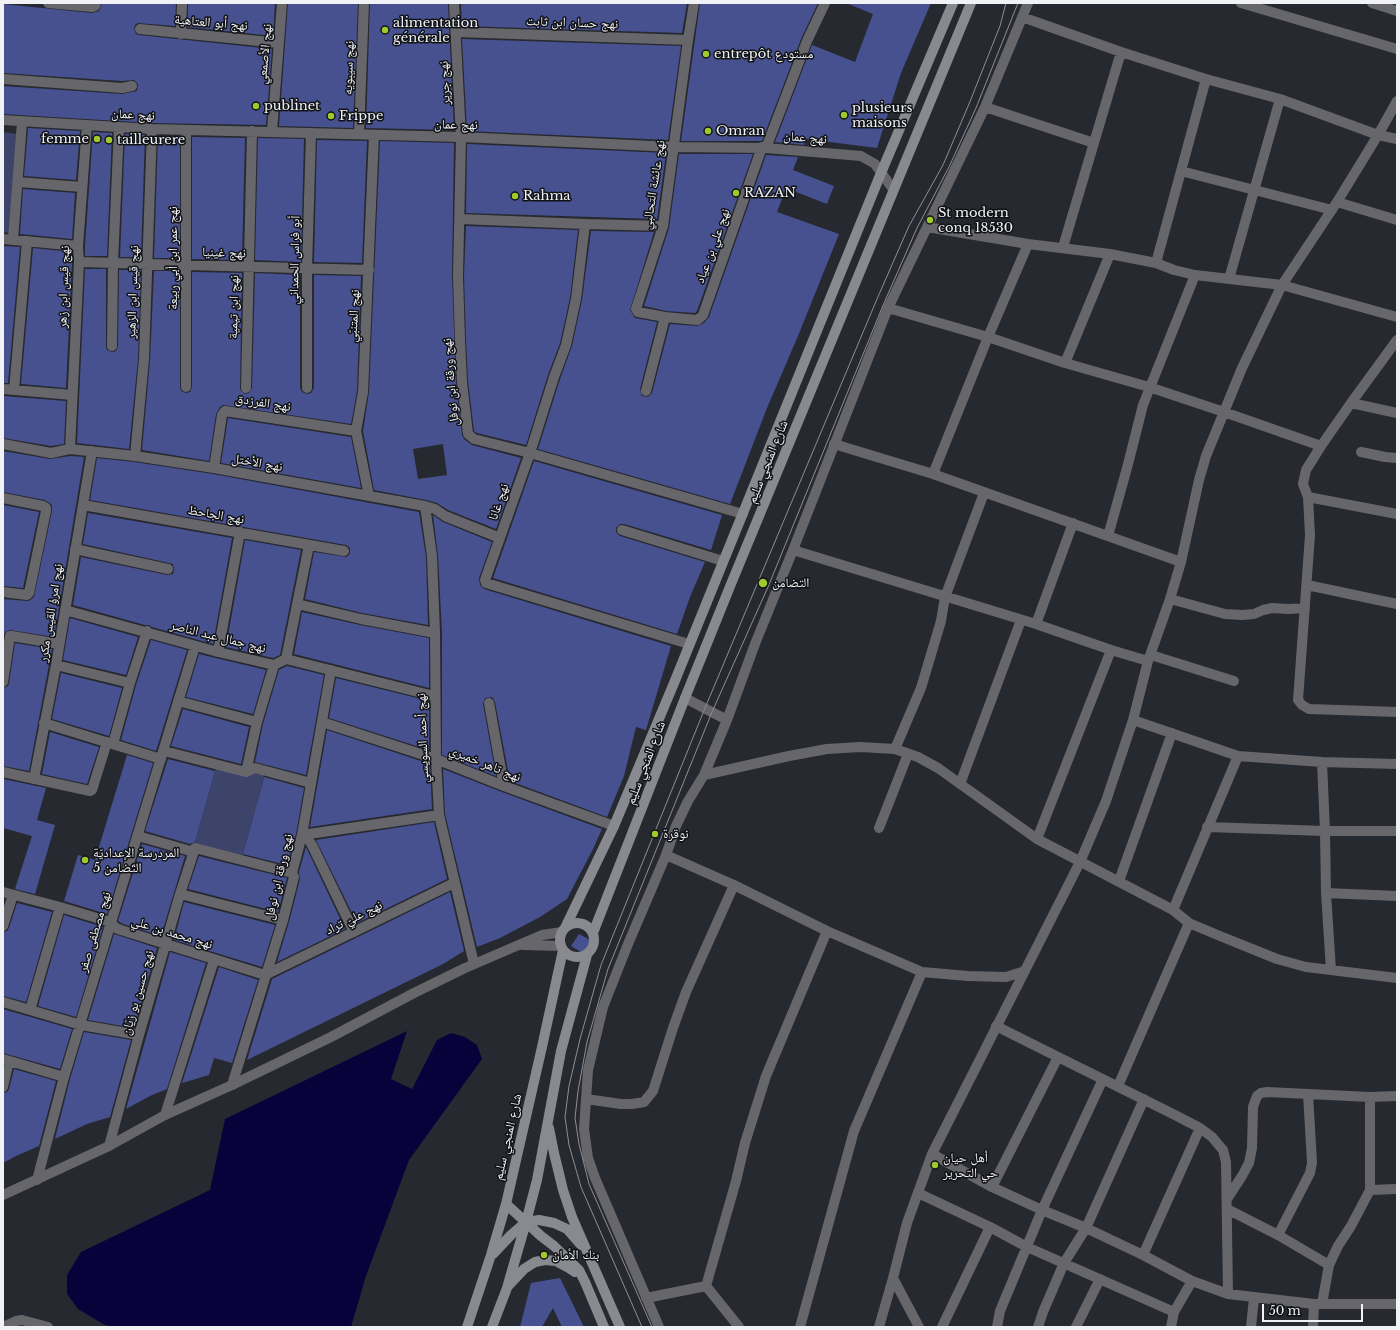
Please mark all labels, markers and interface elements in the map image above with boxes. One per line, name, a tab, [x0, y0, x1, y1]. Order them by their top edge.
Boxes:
street label: نهج أبو العتاهية	[174, 12, 248, 34]
street label: نهج حسان ابن ثابت	[526, 14, 618, 32]
place label: alimentation générale	[393, 15, 478, 46]
street label: نهج الأصمعي	[255, 23, 275, 85]
marker: alimentation générale	[380, 25, 390, 35]
street label: نهج سيبويه	[340, 41, 358, 95]
place label: entrepôt مستودع	[714, 46, 813, 62]
marker: entrepôt مستودع	[701, 49, 711, 59]
street label: نهج جرير	[436, 61, 454, 105]
place label: publinet	[264, 98, 320, 114]
place label: plusieurs maisons	[852, 100, 912, 131]
marker: publinet	[251, 101, 261, 111]
street label: نهج عمان	[111, 106, 155, 124]
place label: Frippe	[339, 108, 383, 124]
marker: plusieurs maisons	[839, 110, 849, 120]
marker: Frippe	[326, 111, 336, 121]
street label: نهج عمان	[434, 117, 478, 133]
place label: Omran	[716, 123, 765, 139]
marker: Omran	[703, 126, 713, 136]
street label: نهج عمان	[783, 128, 827, 148]
place label: femme	[41, 131, 89, 147]
place label: tailleurere	[117, 132, 185, 148]
marker: femme	[92, 134, 102, 144]
marker: tailleurere	[104, 135, 114, 145]
street label: نهج عائشة التحالبي	[639, 139, 669, 231]
place label: RAZAN	[744, 185, 796, 201]
place label: Rahma	[523, 188, 571, 204]
marker: RAZAN	[731, 188, 741, 198]
marker: Rahma	[510, 191, 520, 201]
place label: St modern conq 18530	[938, 205, 1013, 236]
street label: نهج عمر ابن أبي ربيعة	[165, 206, 181, 310]
street label: نهج علي بن عياد	[692, 207, 734, 285]
street label: أبو فراس الحمداني	[286, 215, 304, 305]
marker: St modern conq 18530	[925, 215, 935, 225]
street label: نهج غينيا	[202, 244, 246, 262]
street label: نهج قيس ابن زهر	[55, 245, 73, 329]
street label: نهج قيس ابن الزهير	[124, 245, 142, 339]
street label: نهج ابن تيمية	[226, 275, 242, 339]
street label: نهج المتنبّي	[345, 289, 363, 343]
street label: نهج ورقة ابن نوفل	[439, 338, 463, 426]
street label: نهج الفرزدق	[234, 391, 292, 415]
street label: شارع المنجي سليم	[744, 418, 792, 506]
street label: نهج الأختل	[230, 451, 284, 475]
street label: نهج غانا	[485, 482, 513, 522]
street label: نهج الجاحظ	[187, 502, 245, 528]
street label: نهج امرؤ القيس مكرر	[35, 563, 67, 663]
place label: التضامن	[772, 575, 809, 591]
marker: التضامن	[757, 577, 769, 589]
street label: نهج جمال عبد الناصر	[169, 618, 267, 656]
street label: نهج أحمد السويسي	[414, 693, 432, 783]
street label: شارع المنجي سليم	[623, 719, 669, 807]
street label: نهج تاهر خميري	[447, 743, 523, 785]
place label: نوقرة	[663, 826, 689, 842]
marker: نوقرة	[650, 829, 660, 839]
street label: نهج ورقة ابن نوفل	[262, 832, 296, 922]
place label: المردرسة الإعداديّة التّضامن 5	[93, 845, 179, 876]
marker: المردرسة الإعداديّة التّضامن 5	[80, 855, 90, 865]
street label: نهج مصطفى صفر	[75, 890, 115, 974]
street label: نهج عليّ تراد	[323, 898, 385, 938]
street label: نهج محمد بن علي	[129, 913, 215, 953]
street label: نهج حسين بو زيّان	[118, 949, 158, 1037]
street label: شارع المنجي سليم	[490, 1092, 526, 1182]
place label: أهل حيان حي التحرير	[943, 1150, 998, 1181]
marker: أهل حيان حي التحرير	[930, 1160, 940, 1170]
place label: بنك الأمان	[552, 1247, 599, 1263]
marker: بنك الأمان	[539, 1250, 549, 1260]
scale bar	[1264, 1296, 1365, 1322]
text: 50 m	[1269, 1303, 1301, 1318]

